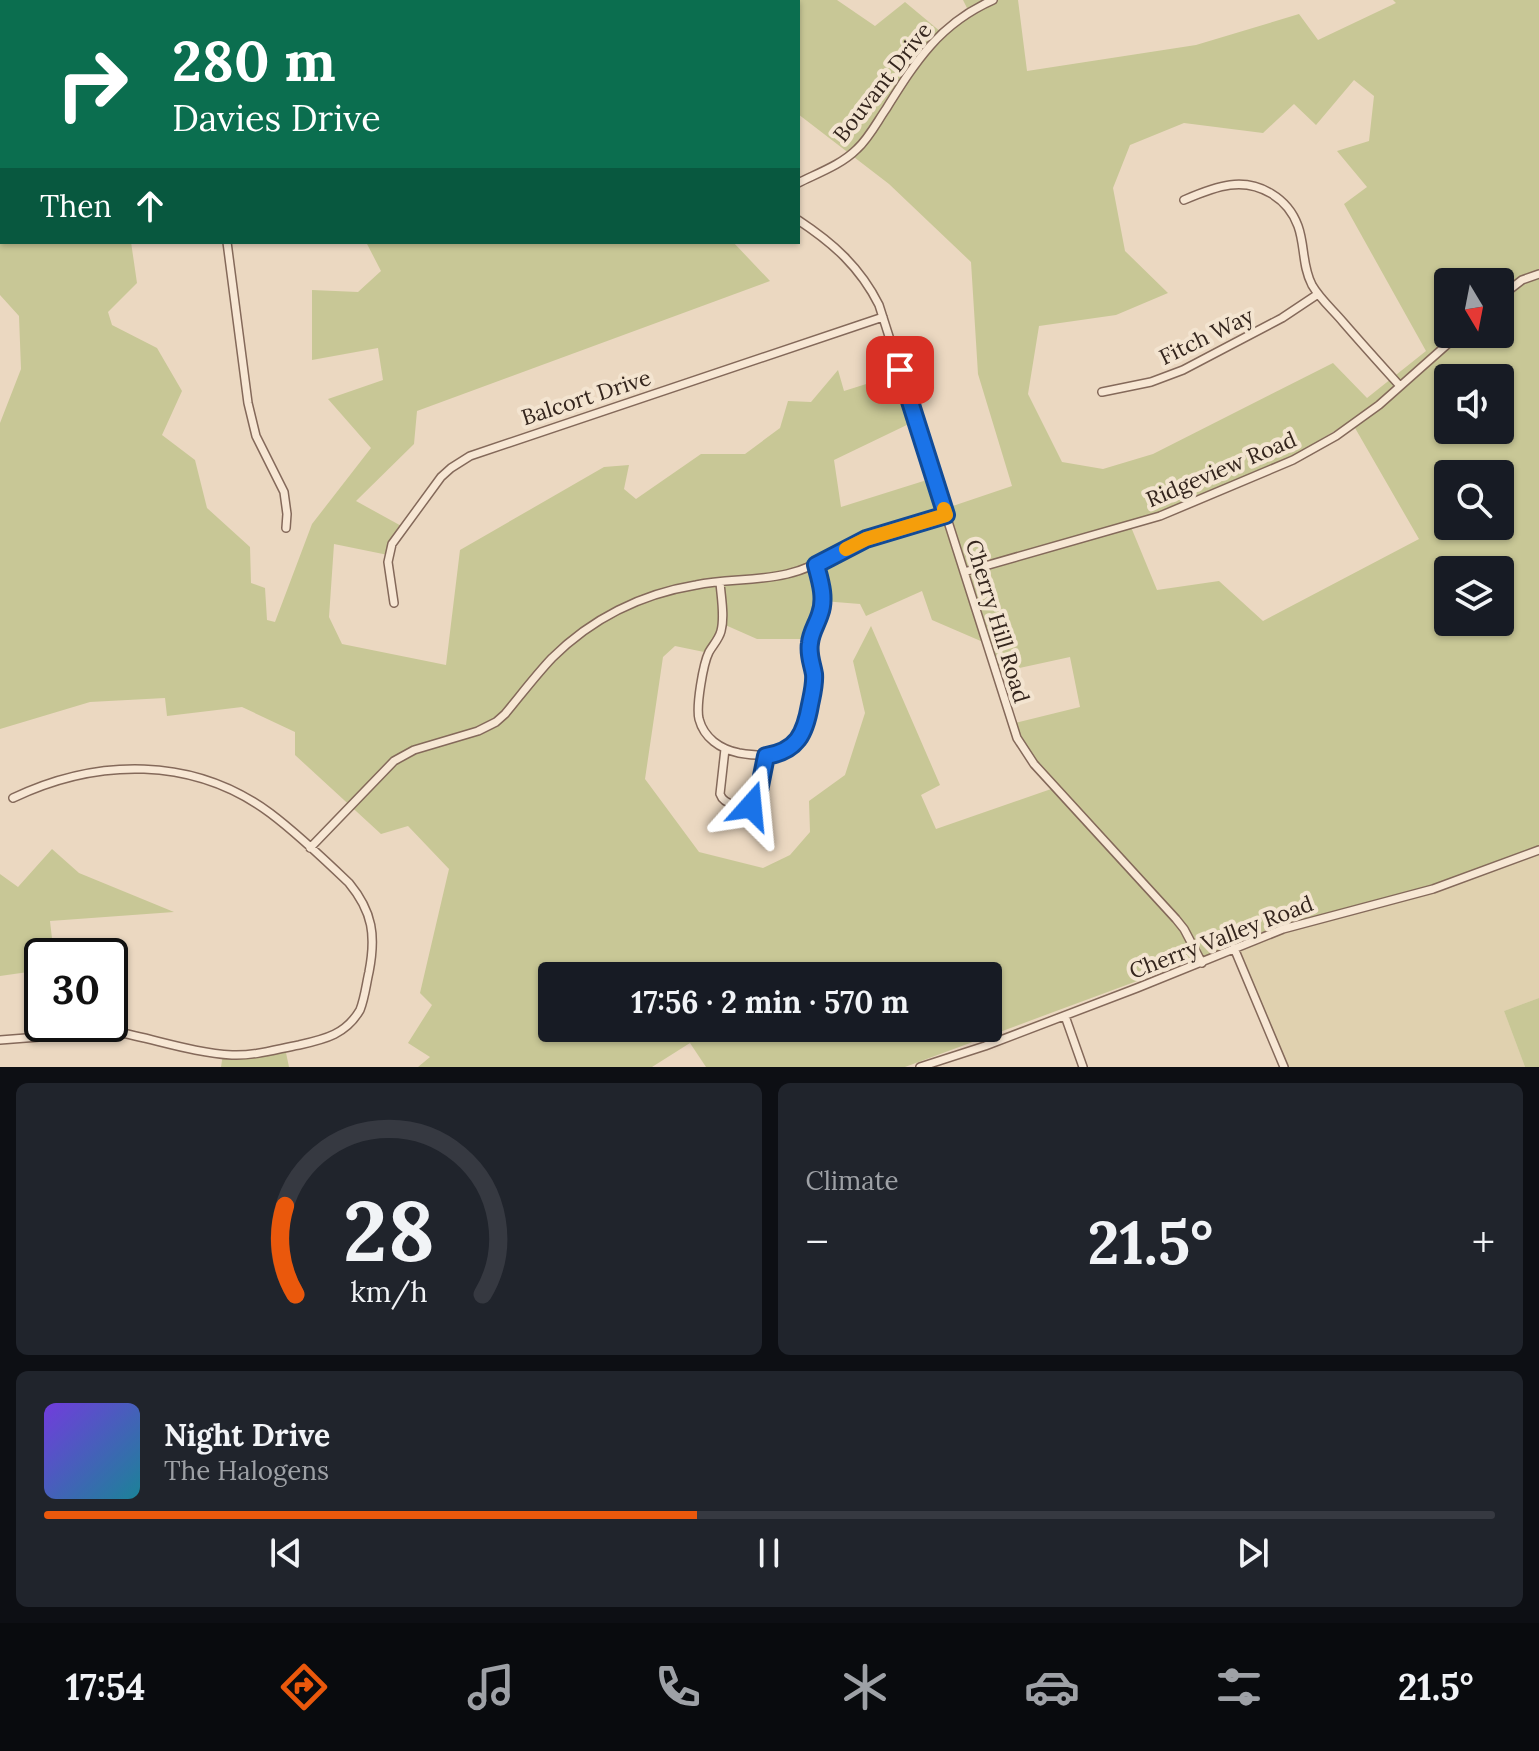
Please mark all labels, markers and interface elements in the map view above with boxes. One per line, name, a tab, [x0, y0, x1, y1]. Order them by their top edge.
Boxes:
street label: Bouvant Drive	[827, 16, 937, 147]
text: 280 m	[172, 25, 336, 96]
icon: right	[40, 32, 144, 136]
text: Davies Drive	[172, 95, 381, 141]
icon: ahead	[128, 184, 172, 228]
text: Then	[40, 187, 112, 225]
north arrow	[1434, 268, 1514, 348]
map controls	[1434, 268, 1514, 636]
street label: Fitch Way	[1154, 301, 1258, 371]
pin	[866, 336, 934, 404]
icon: arrive	[878, 348, 922, 392]
street label: Balcort Drive	[518, 363, 654, 431]
button: sound	[1434, 364, 1514, 444]
street label: Ridgeview Road	[1142, 425, 1300, 513]
button: search	[1434, 460, 1514, 540]
street label: Cherry Hill Road	[960, 536, 1036, 706]
button: layers	[1434, 556, 1514, 636]
position arrow	[709, 764, 793, 848]
street label: Cherry Valley Road	[1125, 889, 1317, 985]
speed limit sign: 30	[24, 938, 128, 1042]
text: 17:56 · 2 min · 570 m	[631, 983, 909, 1021]
text: Climate	[806, 1164, 899, 1197]
text: 28	[343, 1177, 435, 1284]
text: 21.5°	[1087, 1204, 1213, 1280]
text: −	[806, 1214, 829, 1270]
text: +	[1472, 1214, 1495, 1270]
text: km/h	[350, 1273, 427, 1310]
text: Night Drive	[164, 1416, 330, 1454]
text: The Halogens	[164, 1454, 329, 1487]
icon: previous	[264, 1531, 308, 1575]
icon: pause	[747, 1531, 791, 1575]
icon: next	[1231, 1531, 1275, 1575]
icon: directions	[276, 1659, 332, 1715]
icon: music	[463, 1659, 519, 1715]
icon: phone	[650, 1659, 706, 1715]
icon: climate	[837, 1659, 893, 1715]
icon: car	[1024, 1659, 1080, 1715]
icon: filters	[1211, 1659, 1267, 1715]
text: 17:54	[65, 1664, 146, 1710]
text: 21.5°	[1398, 1664, 1473, 1710]

